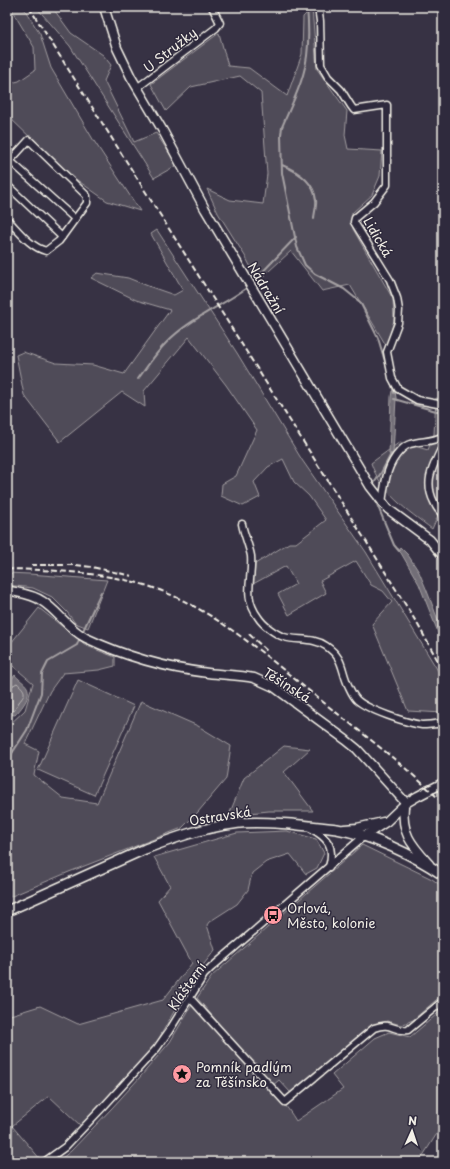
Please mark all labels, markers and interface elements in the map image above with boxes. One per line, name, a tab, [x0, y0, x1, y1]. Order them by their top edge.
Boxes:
street label: U Stružky	[139, 23, 200, 77]
street label: Lidická	[359, 213, 398, 261]
street label: Nádražní	[244, 258, 289, 317]
street label: Těšínská	[260, 663, 315, 707]
street label: Ostravská	[188, 801, 252, 830]
place label: Orlová, Město, kolonie	[287, 898, 376, 932]
bus stop icon: Orlová, Město, kolonie	[262, 904, 284, 926]
street label: Klášterní	[163, 958, 210, 1014]
place label: Pomník padlým za Těšínsko	[196, 1057, 292, 1091]
place icon: Pomník padlým za Těšínsko	[171, 1063, 193, 1085]
north arrow	[392, 1111, 432, 1151]
text: N	[408, 1112, 418, 1129]

